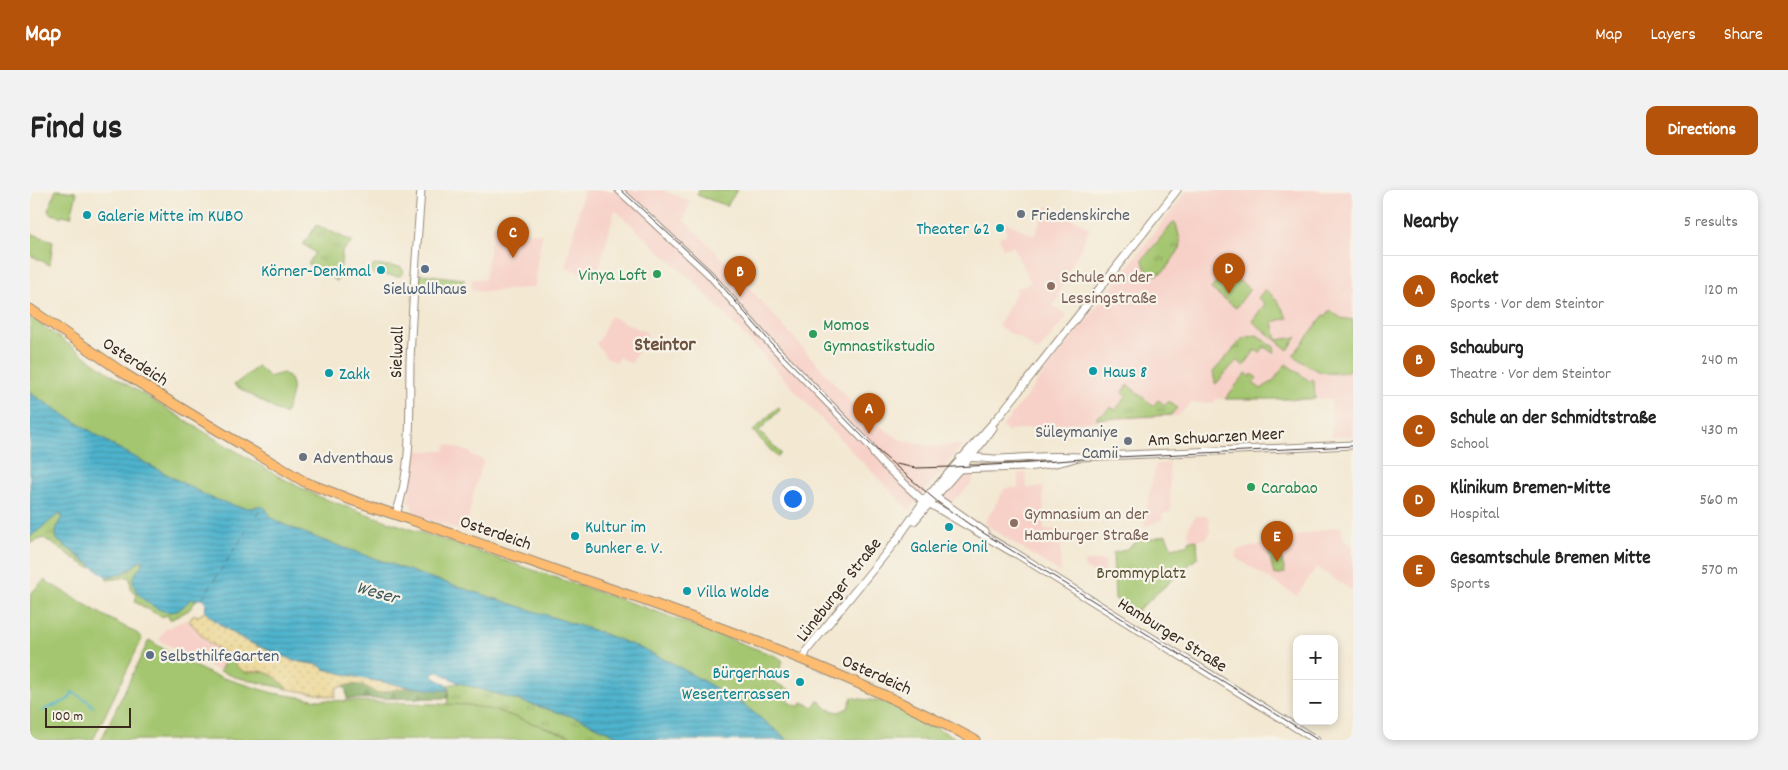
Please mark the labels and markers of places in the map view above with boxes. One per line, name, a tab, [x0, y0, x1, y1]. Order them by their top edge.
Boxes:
place label: Friedenskirche	[1031, 204, 1130, 229]
place label: Galerie Mitte im KUBO	[97, 205, 244, 230]
marker: Friedenskirche	[1015, 208, 1027, 220]
marker: Galerie Mitte im KUBO	[81, 209, 93, 221]
pin: C	[497, 217, 529, 258]
place label: Theater 62	[916, 218, 990, 243]
marker: Theater 62	[994, 222, 1006, 234]
pin: D	[1213, 253, 1245, 294]
pin: B	[724, 256, 756, 297]
place label: Körner-Denkmal	[261, 260, 372, 285]
marker: Sielwallhaus	[419, 263, 431, 275]
marker: Körner-Denkmal	[375, 264, 387, 276]
place label: Vinya Loft	[579, 264, 647, 289]
place label: Schule an der Lessingstraße	[1061, 266, 1157, 312]
marker: Vinya Loft	[651, 268, 663, 280]
place label: Sielwallhaus	[383, 278, 467, 303]
marker: Schule an der Lessingstraße	[1045, 280, 1057, 292]
place label: Momos Gymnastikstudio	[823, 314, 935, 360]
marker: Momos Gymnastikstudio	[807, 328, 819, 340]
place label: Haus 8	[1103, 361, 1147, 386]
place label: Zakk	[339, 363, 370, 388]
marker: Haus 8	[1087, 365, 1099, 377]
marker: Zakk	[323, 367, 335, 379]
pin: A	[853, 393, 885, 434]
place label: Süleymaniye Camii	[1035, 421, 1118, 467]
marker: Süleymaniye Camii	[1122, 435, 1134, 447]
place label: Adventhaus	[313, 447, 394, 472]
marker: Adventhaus	[297, 451, 309, 463]
place label: Carabao	[1261, 477, 1318, 502]
marker: Carabao	[1245, 481, 1257, 493]
place label: Gymnasium an der Hamburger Straße	[1024, 503, 1149, 549]
place label: Kultur im Bunker e. V.	[585, 516, 662, 562]
marker: Gymnasium an der Hamburger Straße	[1008, 517, 1020, 529]
marker: Galerie Onil	[943, 521, 955, 533]
pin: E	[1261, 521, 1293, 562]
marker: Kultur im Bunker e. V.	[569, 530, 581, 542]
place label: Galerie Onil	[910, 536, 989, 561]
place label: Villa Wolde	[697, 581, 769, 606]
marker: Villa Wolde	[681, 585, 693, 597]
place label: SelbsthilfeGarten	[160, 645, 279, 670]
marker: SelbsthilfeGarten	[144, 649, 156, 661]
place label: Bürgerhaus Weserterrassen	[682, 662, 790, 708]
marker: Bürgerhaus Weserterrassen	[794, 676, 806, 688]

